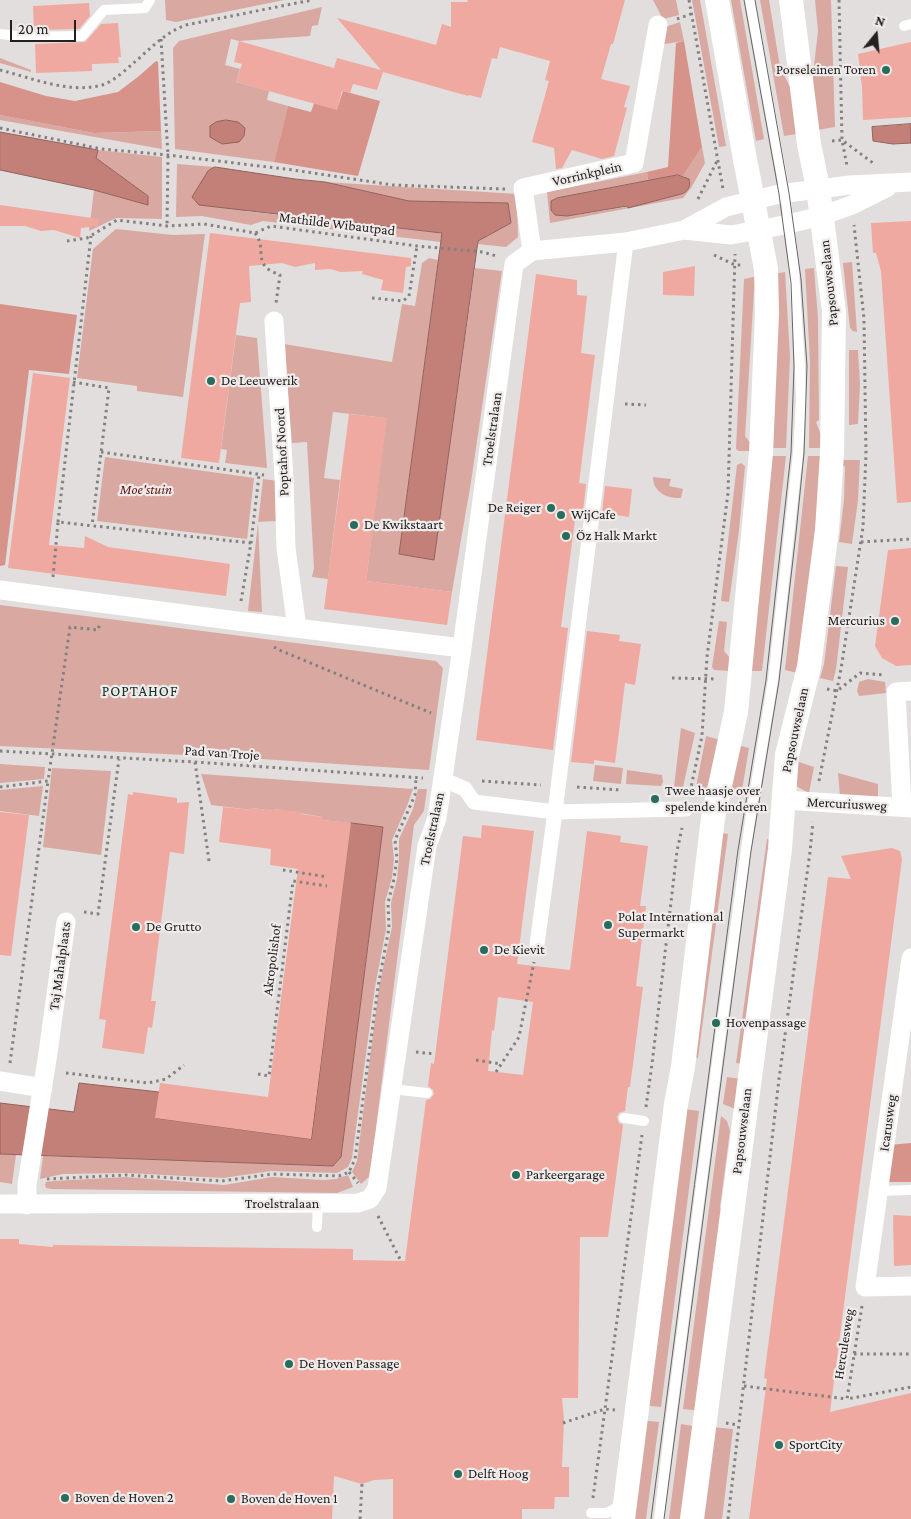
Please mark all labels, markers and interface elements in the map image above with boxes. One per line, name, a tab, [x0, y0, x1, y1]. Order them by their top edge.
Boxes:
scale bar	[12, 10, 79, 42]
north arrow	[851, 10, 901, 60]
text: N	[873, 12, 887, 30]
text: 20 m	[18, 21, 49, 37]
place label: Porseleinen Toren	[776, 62, 876, 78]
marker: Porseleinen Toren	[880, 64, 892, 76]
street label: Vorrinkplein	[551, 158, 623, 190]
street label: Mathilde Wibautpad	[278, 209, 396, 239]
street label: Papsouwselaan	[816, 239, 842, 327]
place label: De Leeuwerik	[221, 373, 297, 389]
marker: De Leeuwerik	[205, 375, 217, 387]
street label: Troelstralaan	[478, 391, 506, 467]
street label: Poptahof Noord	[271, 407, 293, 497]
park label: Moe'stuin	[120, 482, 172, 498]
place label: De Reiger	[488, 500, 541, 516]
marker: De Reiger	[545, 502, 557, 514]
place label: WijCafe	[571, 507, 616, 523]
marker: WijCafe	[555, 509, 567, 521]
place label: De Kwikstaart	[364, 517, 443, 533]
marker: De Kwikstaart	[348, 519, 360, 531]
place label: Öz Halk Markt	[576, 528, 657, 544]
marker: Öz Halk Markt	[560, 530, 572, 542]
place label: Mercurius	[828, 613, 885, 629]
marker: Mercurius	[889, 615, 901, 627]
district label: POPTAHOF	[101, 682, 179, 700]
street label: Papsouwselaan	[778, 686, 812, 774]
street label: Pad van Troje	[184, 742, 260, 764]
place label: Twee haasje over spelende kinderen	[665, 783, 767, 816]
street label: Troelstralaan	[416, 791, 448, 867]
marker: Twee haasje over spelende kinderen	[649, 793, 661, 805]
street label: Mercuriusweg	[806, 794, 888, 814]
place label: Polat International Supermarkt	[618, 909, 723, 942]
place label: De Grutto	[146, 919, 201, 935]
marker: Polat International Supermarkt	[602, 919, 614, 931]
street label: Taj Mahalplaats	[45, 921, 75, 1011]
marker: De Grutto	[130, 921, 142, 933]
street label: Akropolishof	[259, 923, 285, 997]
place label: De Kievit	[494, 942, 545, 958]
marker: De Kievit	[478, 944, 490, 956]
place label: Hovenpassage	[726, 1015, 806, 1031]
marker: Hovenpassage	[710, 1017, 722, 1029]
street label: Papsouwselaan	[728, 1087, 756, 1175]
street label: Icarusweg	[876, 1093, 900, 1153]
place label: Parkeergarage	[526, 1167, 605, 1183]
marker: Parkeergarage	[510, 1169, 522, 1181]
street label: Troelstralaan	[245, 1196, 319, 1212]
street label: Herculesweg	[830, 1307, 858, 1381]
place label: De Hoven Passage	[299, 1356, 399, 1372]
marker: De Hoven Passage	[283, 1358, 295, 1370]
place label: SportCity	[789, 1437, 842, 1453]
marker: SportCity	[773, 1439, 785, 1451]
place label: Delft Hoog	[468, 1466, 528, 1482]
marker: Delft Hoog	[452, 1468, 464, 1480]
place label: Boven de Hoven 2	[75, 1490, 174, 1506]
place label: Boven de Hoven 1	[241, 1491, 338, 1507]
marker: Boven de Hoven 2	[59, 1492, 71, 1504]
marker: Boven de Hoven 1	[225, 1493, 237, 1505]

